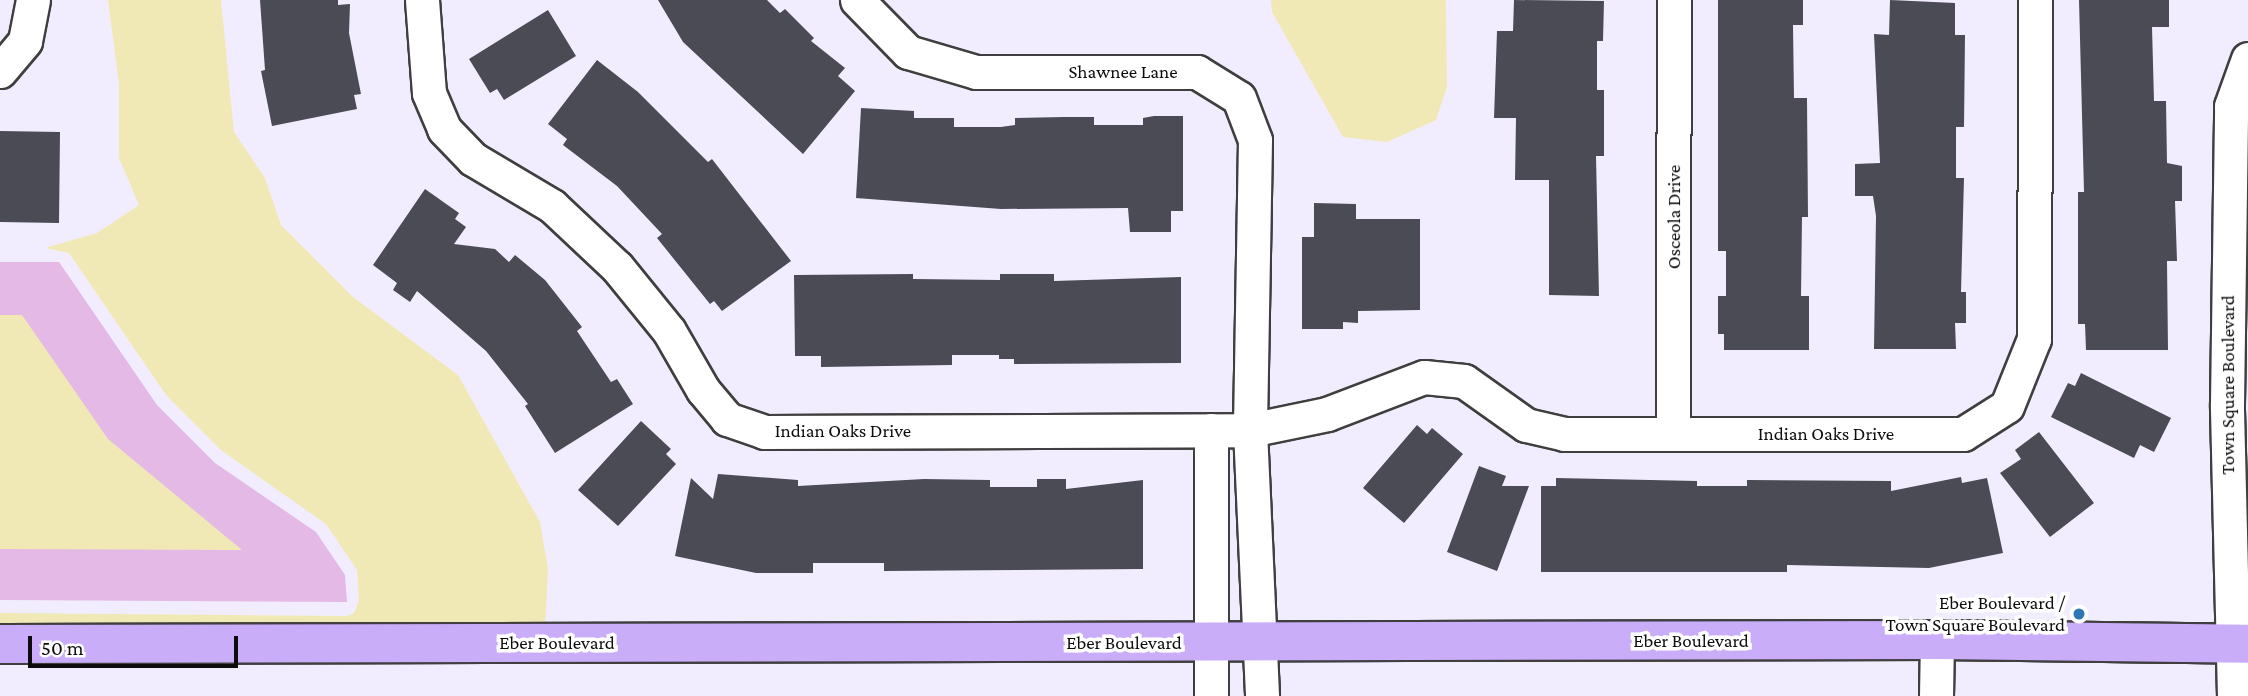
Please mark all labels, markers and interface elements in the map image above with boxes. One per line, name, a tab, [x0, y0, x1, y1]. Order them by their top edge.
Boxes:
street label: Shawnee Lane	[1068, 61, 1178, 83]
street label: Osceola Drive	[1663, 165, 1685, 269]
street label: Town Square Boulevard	[2217, 295, 2239, 475]
street label: Indian Oaks Drive	[775, 420, 911, 442]
street label: Indian Oaks Drive	[1758, 423, 1894, 445]
place label: Eber Boulevard / Town Square Boulevard	[1886, 592, 2065, 636]
marker: Eber Boulevard / Town Square Boulevard	[2071, 606, 2087, 622]
scale bar	[32, 622, 242, 666]
street label: Eber Boulevard	[1633, 630, 1749, 652]
street label: Eber Boulevard	[499, 632, 615, 654]
street label: Eber Boulevard	[1066, 632, 1182, 654]
text: 50 m	[41, 636, 84, 660]

